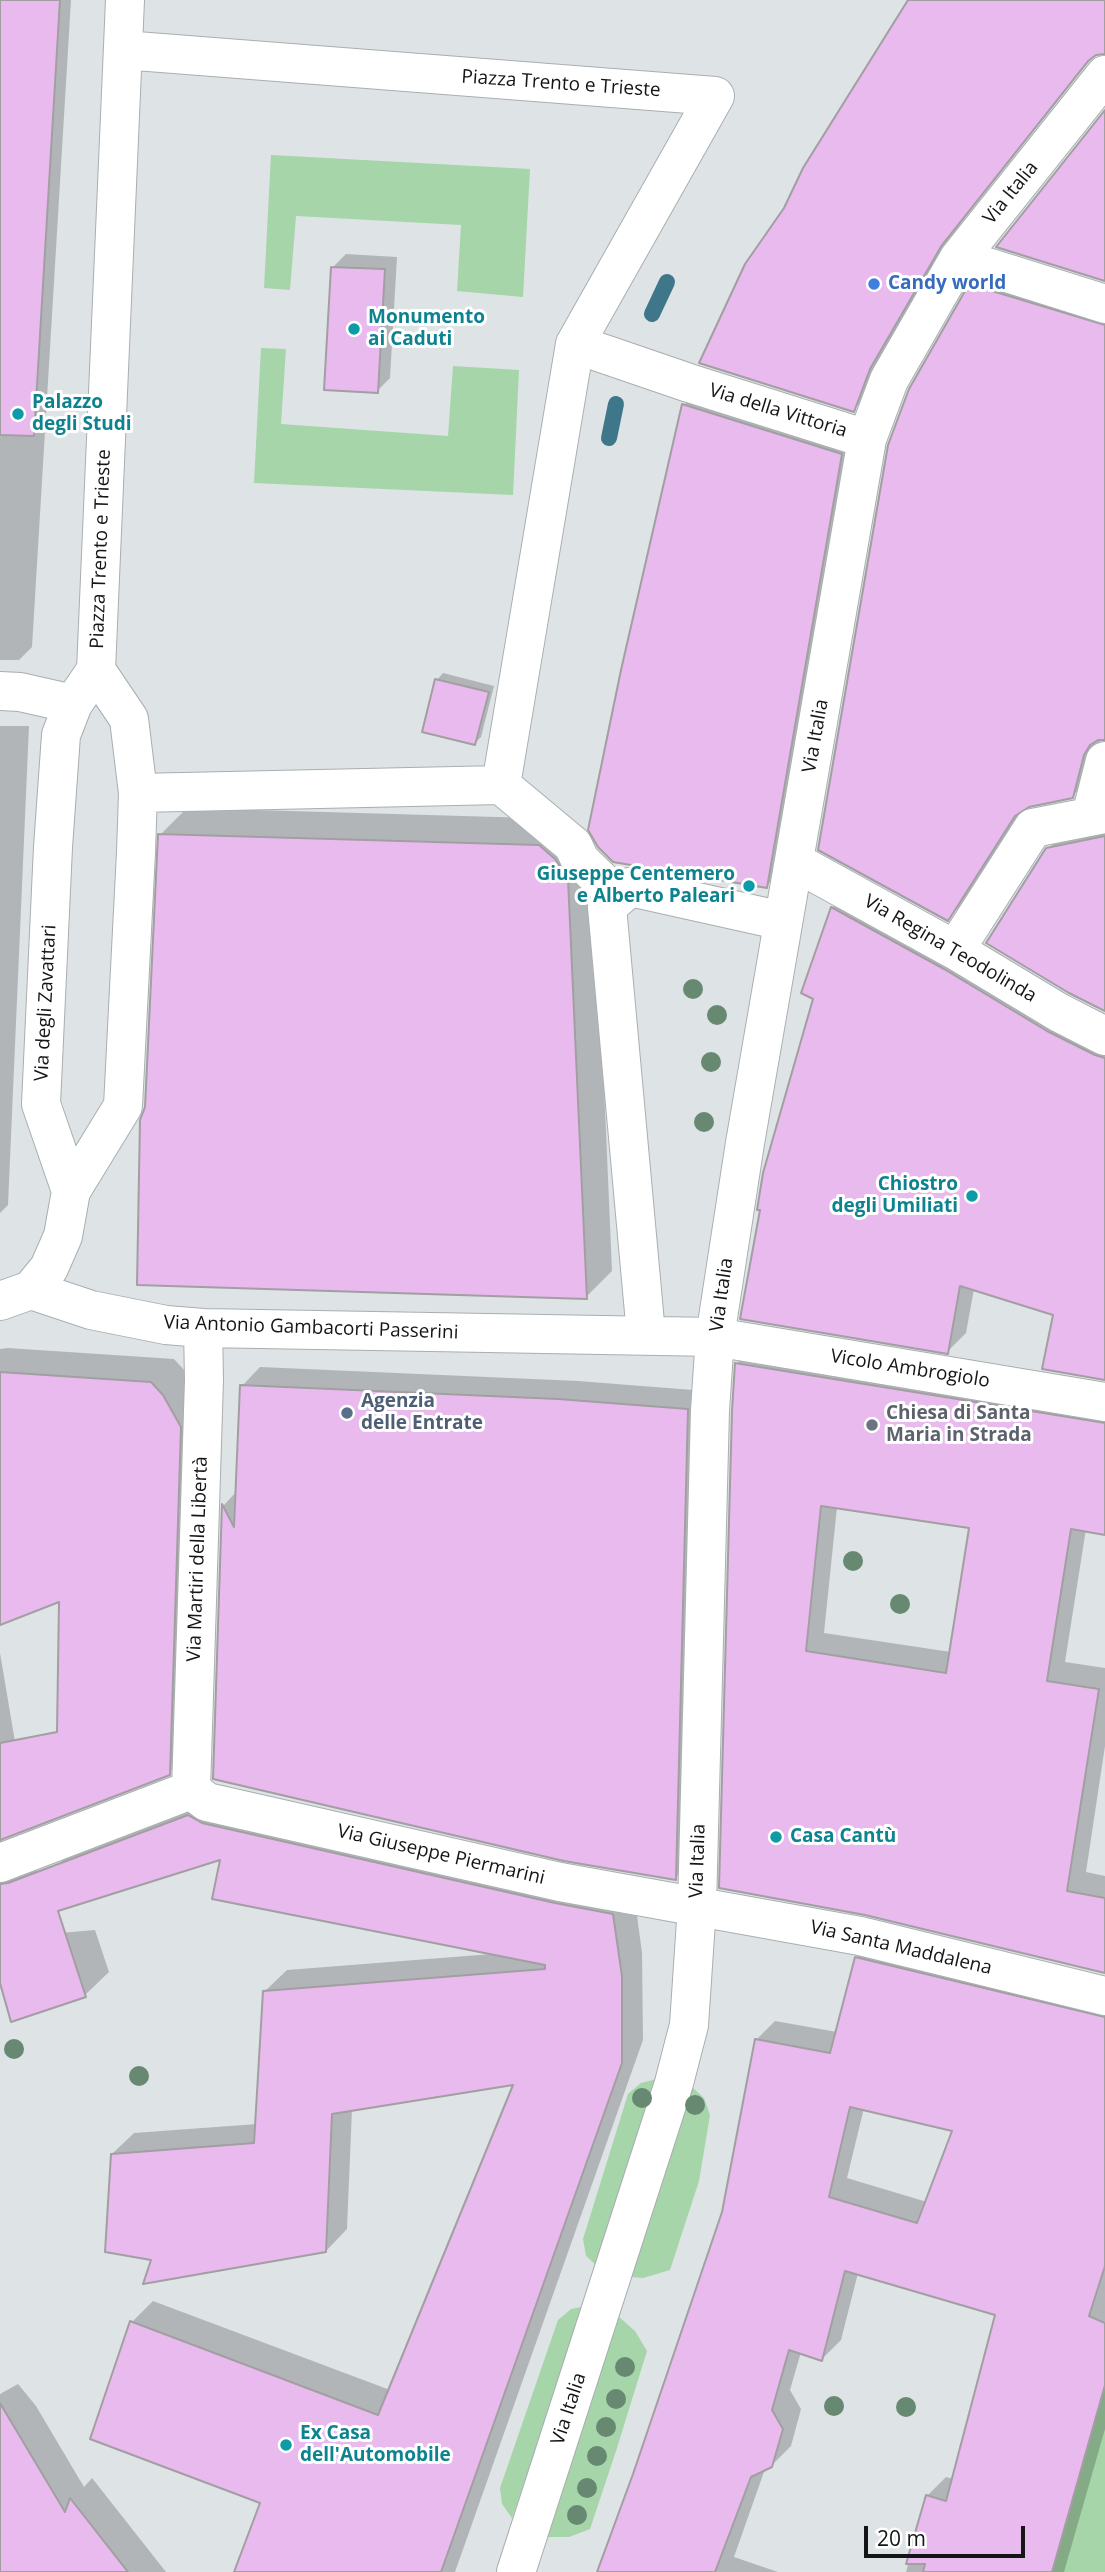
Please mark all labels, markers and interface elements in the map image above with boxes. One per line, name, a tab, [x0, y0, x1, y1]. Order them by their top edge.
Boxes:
street label: Piazza Trento e Trieste	[461, 66, 661, 102]
street label: Via Italia	[979, 157, 1043, 229]
place label: Candy world	[888, 273, 1006, 295]
marker: Candy world	[866, 276, 882, 292]
place label: Monumento ai Caduti	[368, 307, 485, 351]
marker: Monumento ai Caduti	[346, 321, 362, 337]
street label: Via della Vittoria	[706, 379, 850, 443]
place label: Palazzo degli Studi	[32, 392, 132, 436]
marker: Palazzo degli Studi	[10, 406, 26, 422]
street label: Piazza Trento e Trieste	[86, 449, 116, 649]
street label: Via Italia	[798, 697, 834, 775]
place label: Giuseppe Centemero e Alberto Paleari	[537, 864, 735, 908]
marker: Giuseppe Centemero e Alberto Paleari	[741, 878, 757, 894]
street label: Via Regina Teodolinda	[860, 890, 1040, 1008]
street label: Via degli Zavattari	[31, 924, 61, 1082]
place label: Chiostro degli Umiliati	[832, 1174, 958, 1218]
marker: Chiostro degli Umiliati	[964, 1188, 980, 1204]
street label: Via Italia	[706, 1257, 738, 1333]
street label: Via Antonio Gambacorti Passerini	[163, 1311, 459, 1345]
street label: Vicolo Ambrogiolo	[829, 1345, 991, 1393]
place label: Agenzia delle Entrate	[361, 1391, 483, 1435]
place label: Chiesa di Santa Maria in Strada	[886, 1403, 1032, 1447]
marker: Agenzia delle Entrate	[339, 1405, 355, 1421]
marker: Chiesa di Santa Maria in Strada	[864, 1417, 880, 1433]
street label: Via Martiri della Libertà	[183, 1456, 213, 1662]
street label: Via Giuseppe Piermarini	[335, 1820, 547, 1890]
street label: Via Italia	[685, 1823, 711, 1899]
place label: Casa Cantù	[790, 1826, 896, 1848]
marker: Casa Cantù	[768, 1829, 784, 1845]
street label: Via Santa Maddalena	[808, 1916, 994, 1980]
street label: Via Italia	[547, 2370, 591, 2448]
place label: Ex Casa dell'Automobile	[300, 2423, 451, 2467]
marker: Ex Casa dell'Automobile	[278, 2437, 294, 2453]
scale bar	[867, 2512, 1028, 2556]
text: 20 m	[877, 2524, 926, 2552]

